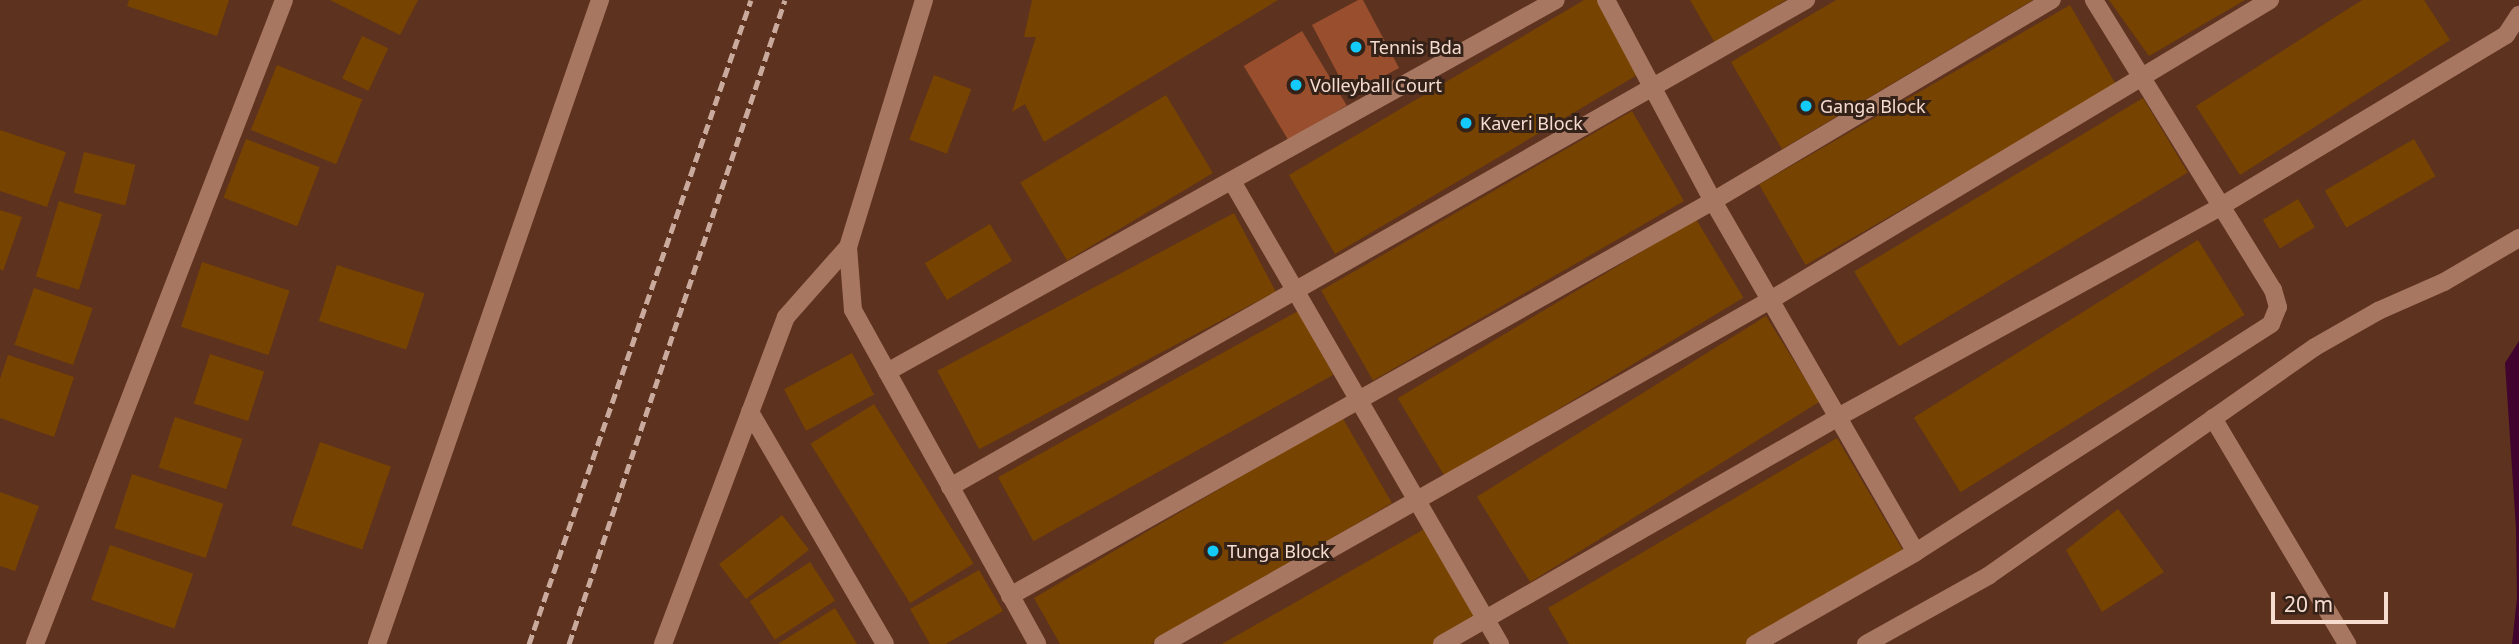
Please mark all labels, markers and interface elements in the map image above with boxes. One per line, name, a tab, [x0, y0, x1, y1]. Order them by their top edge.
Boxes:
place label: Tennis Bda	[1370, 36, 1462, 58]
marker: Tennis Bda	[1348, 39, 1364, 55]
place label: Volleyball Court	[1310, 74, 1442, 96]
marker: Volleyball Court	[1288, 77, 1304, 93]
place label: Ganga Block	[1820, 95, 1926, 117]
marker: Ganga Block	[1798, 98, 1814, 114]
place label: Kaveri Block	[1480, 112, 1583, 134]
marker: Kaveri Block	[1458, 115, 1474, 131]
place label: Tunga Block	[1227, 540, 1330, 562]
marker: Tunga Block	[1205, 543, 1221, 559]
scale bar	[2274, 578, 2391, 622]
text: 20 m	[2284, 590, 2333, 618]

